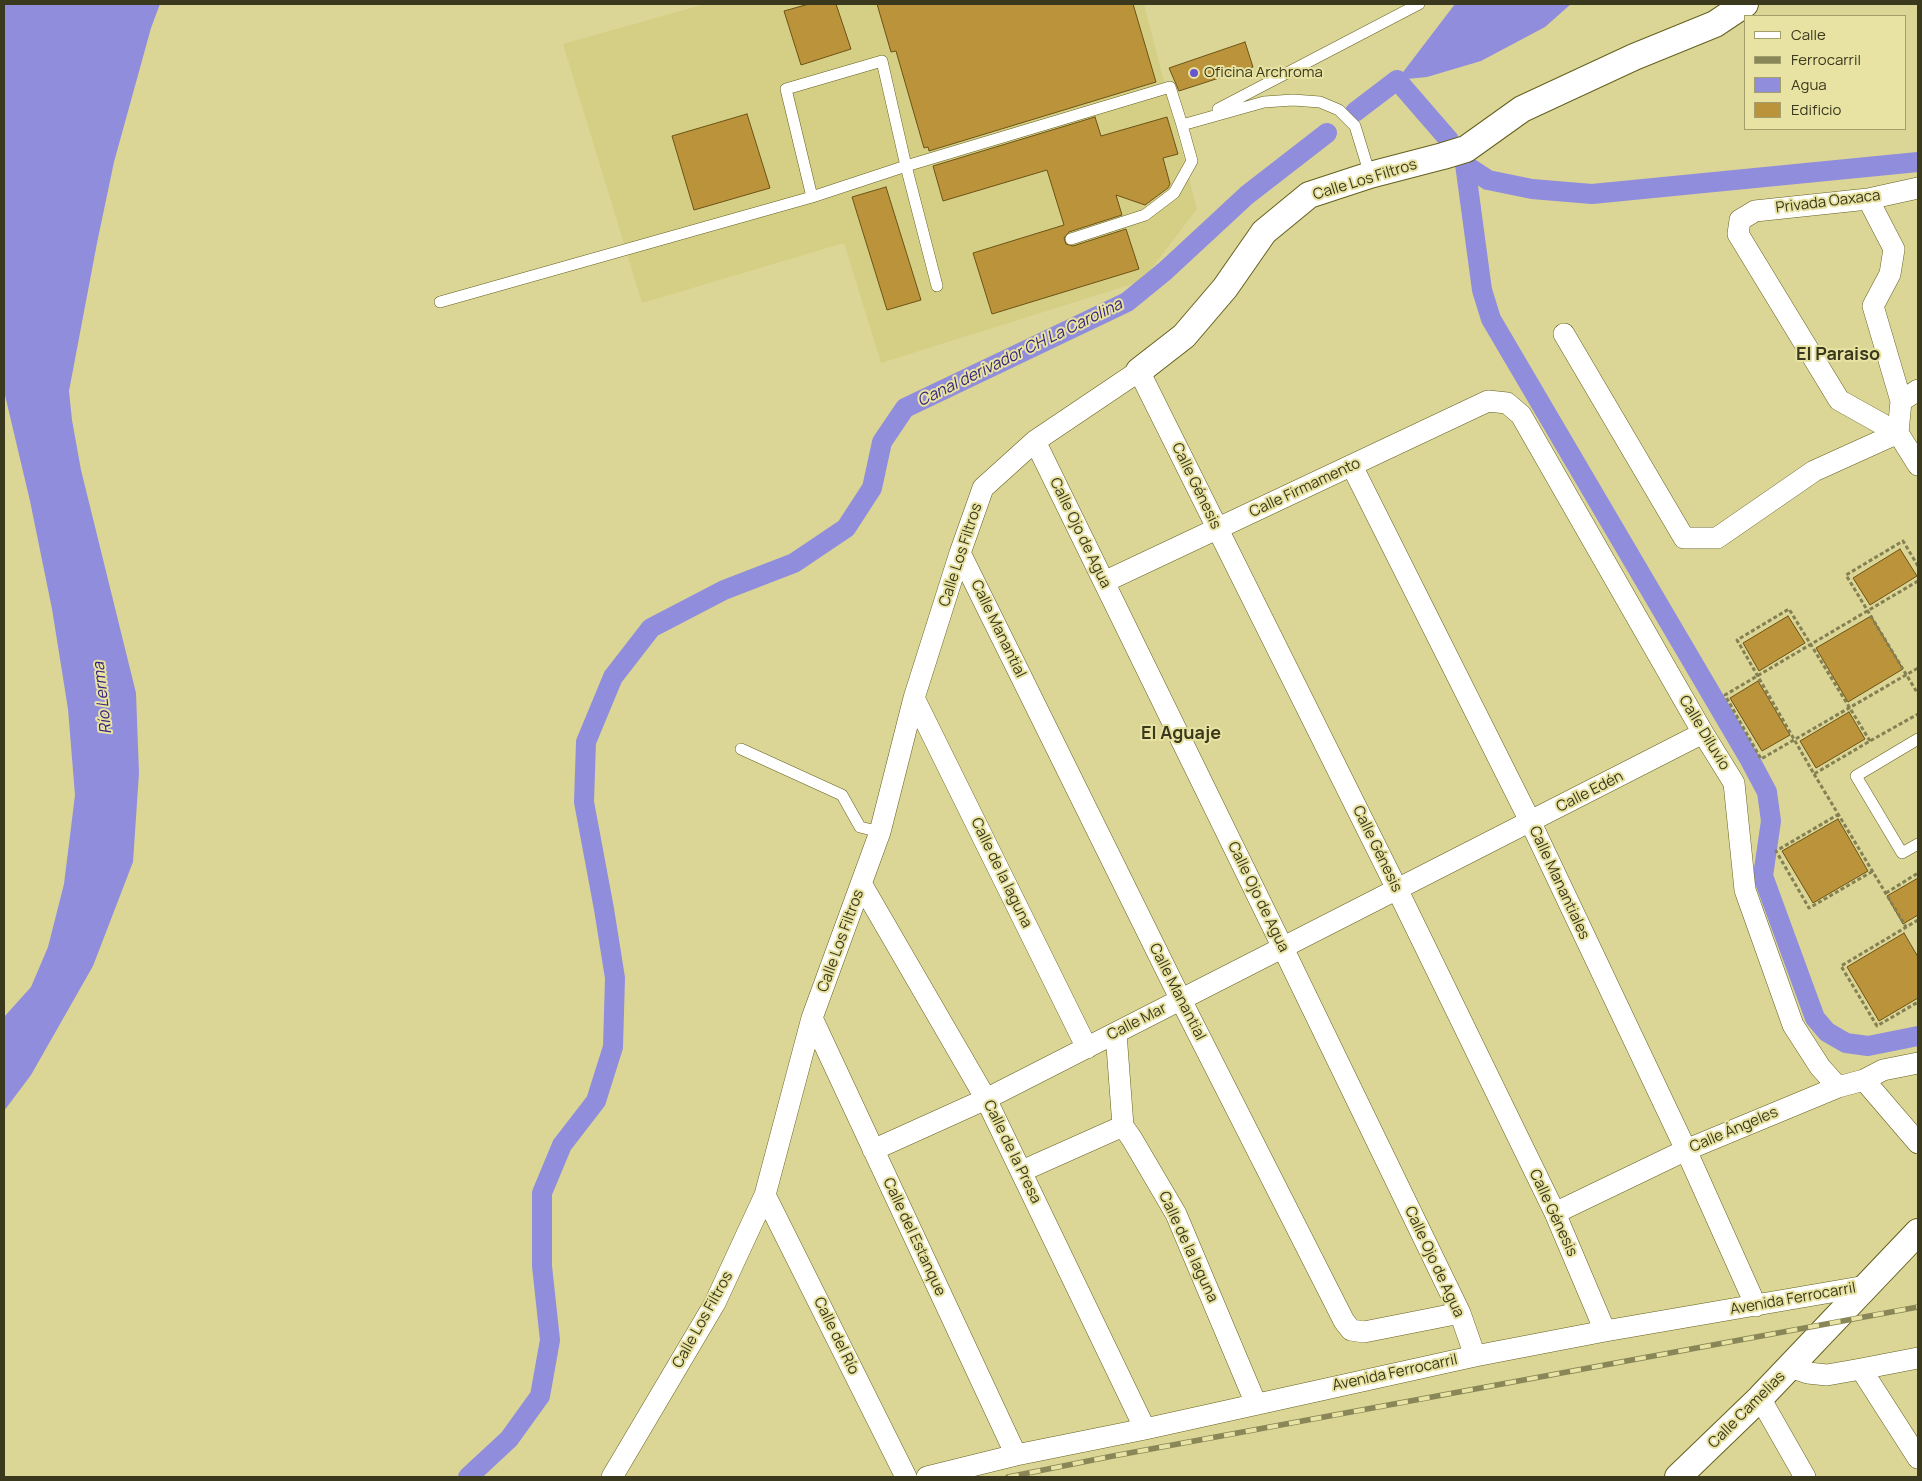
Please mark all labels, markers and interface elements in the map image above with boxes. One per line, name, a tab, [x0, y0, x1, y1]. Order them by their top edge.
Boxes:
legend	[1744, 15, 1907, 130]
text: Calle	[1791, 24, 1826, 45]
text: Ferrocarril	[1791, 49, 1861, 70]
place label: Oficina Archroma	[1204, 64, 1323, 82]
marker: Oficina Archroma	[1188, 67, 1200, 79]
text: Agua	[1791, 74, 1827, 95]
text: Edificio	[1791, 99, 1841, 120]
street label: Calle Los Filtros	[1311, 156, 1419, 204]
street label: Privada Oaxaca	[1775, 187, 1881, 217]
water label: Canal derivador CH La Carolina	[914, 295, 1126, 411]
district label: El Paraiso	[1796, 344, 1880, 366]
street label: Calle Génesis	[1167, 440, 1225, 532]
street label: Calle Firmamento	[1247, 454, 1363, 522]
street label: Calle Ojo de Agua	[1045, 475, 1115, 591]
street label: Calle Los Filtros	[936, 501, 986, 609]
street label: Calle Manantial	[967, 577, 1029, 681]
water label: Río Lerma	[90, 661, 116, 735]
street label: Calle Diluvio	[1675, 692, 1733, 774]
district label: El Aguaje	[1141, 723, 1221, 745]
street label: Calle Edén	[1554, 767, 1626, 817]
street label: Calle Génesis	[1348, 803, 1406, 895]
street label: Calle de la laguna	[967, 815, 1035, 931]
street label: Calle Manantiales	[1525, 823, 1593, 943]
street label: Calle Ojo de Agua	[1223, 839, 1293, 955]
street label: Calle Los Filtros	[814, 887, 868, 995]
street label: Calle Manantial	[1145, 941, 1209, 1043]
street label: Calle Mar	[1104, 999, 1170, 1045]
street label: Calle de la Presa	[979, 1097, 1045, 1207]
street label: Calle Ángeles	[1687, 1103, 1781, 1157]
street label: Calle Génesis	[1525, 1167, 1581, 1259]
street label: Calle del Estanque	[879, 1175, 949, 1299]
street label: Calle de la laguna	[1154, 1189, 1222, 1305]
street label: Calle Ojo de Agua	[1400, 1204, 1468, 1320]
street label: Calle Los Filtros	[669, 1269, 737, 1371]
street label: Avenida Ferrocarril	[1729, 1279, 1857, 1319]
street label: Calle del Río	[810, 1294, 862, 1378]
street label: Avenida Ferrocarril	[1331, 1351, 1459, 1395]
street label: Calle Camelias	[1705, 1368, 1789, 1452]

